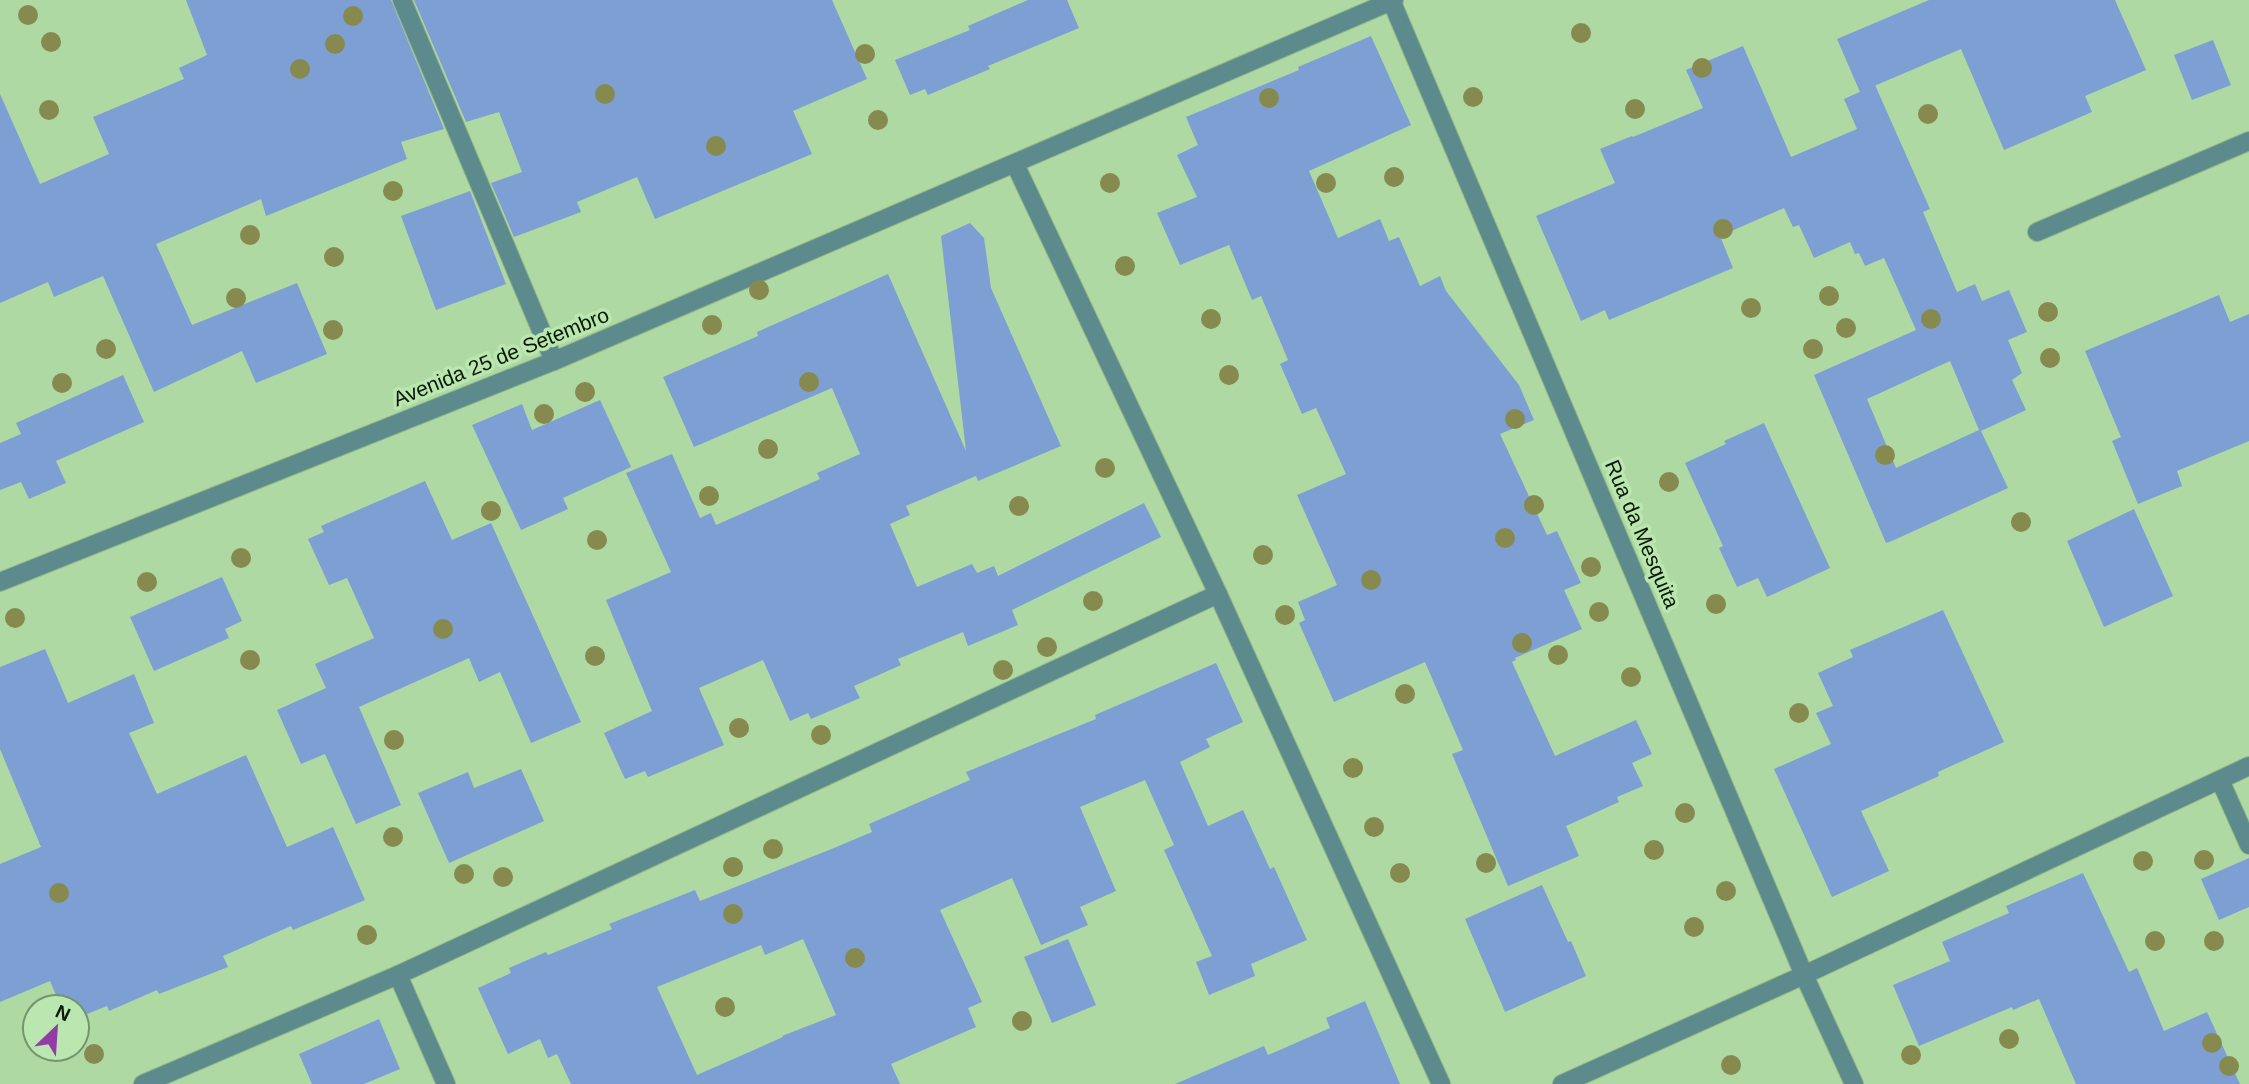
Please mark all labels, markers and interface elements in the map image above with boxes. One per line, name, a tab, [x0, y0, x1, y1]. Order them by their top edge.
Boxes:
street label: Avenida 25 de Setembro	[390, 303, 612, 410]
street label: Rua da Mesquita	[1601, 456, 1684, 612]
north arrow	[21, 993, 91, 1063]
text: N	[52, 1001, 74, 1025]

